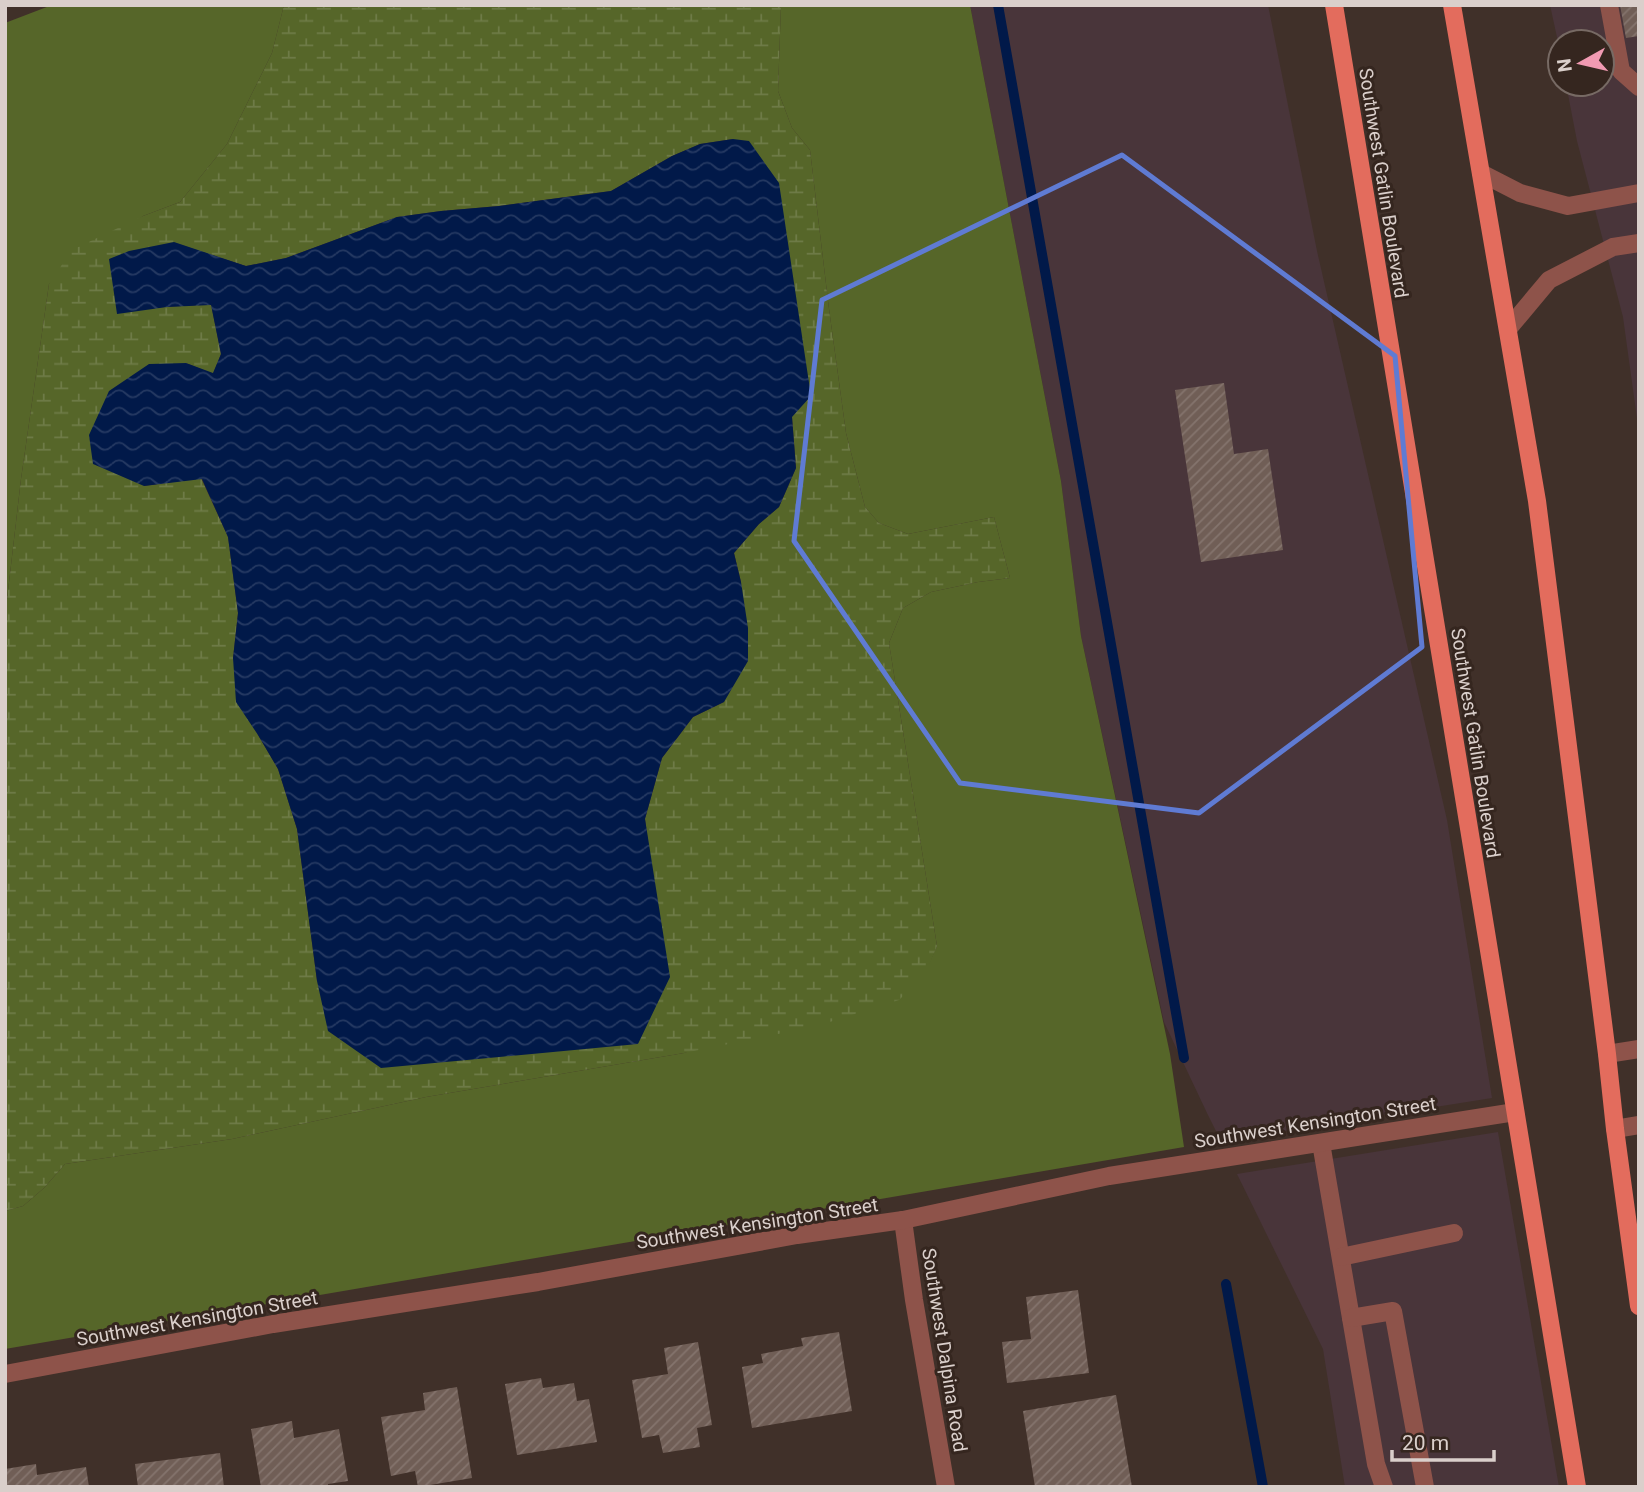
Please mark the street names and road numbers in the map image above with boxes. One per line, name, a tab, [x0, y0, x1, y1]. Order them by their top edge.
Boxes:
street label: Southwest Gatlin Boulevard	[1354, 67, 1413, 300]
street label: Southwest Gatlin Boulevard	[1446, 627, 1505, 860]
street label: Southwest Kensington Street	[1193, 1092, 1438, 1153]
street label: Southwest Kensington Street	[635, 1193, 880, 1254]
street label: Southwest Dalpina Road	[917, 1246, 972, 1454]
street label: Southwest Kensington Street	[75, 1286, 319, 1351]

